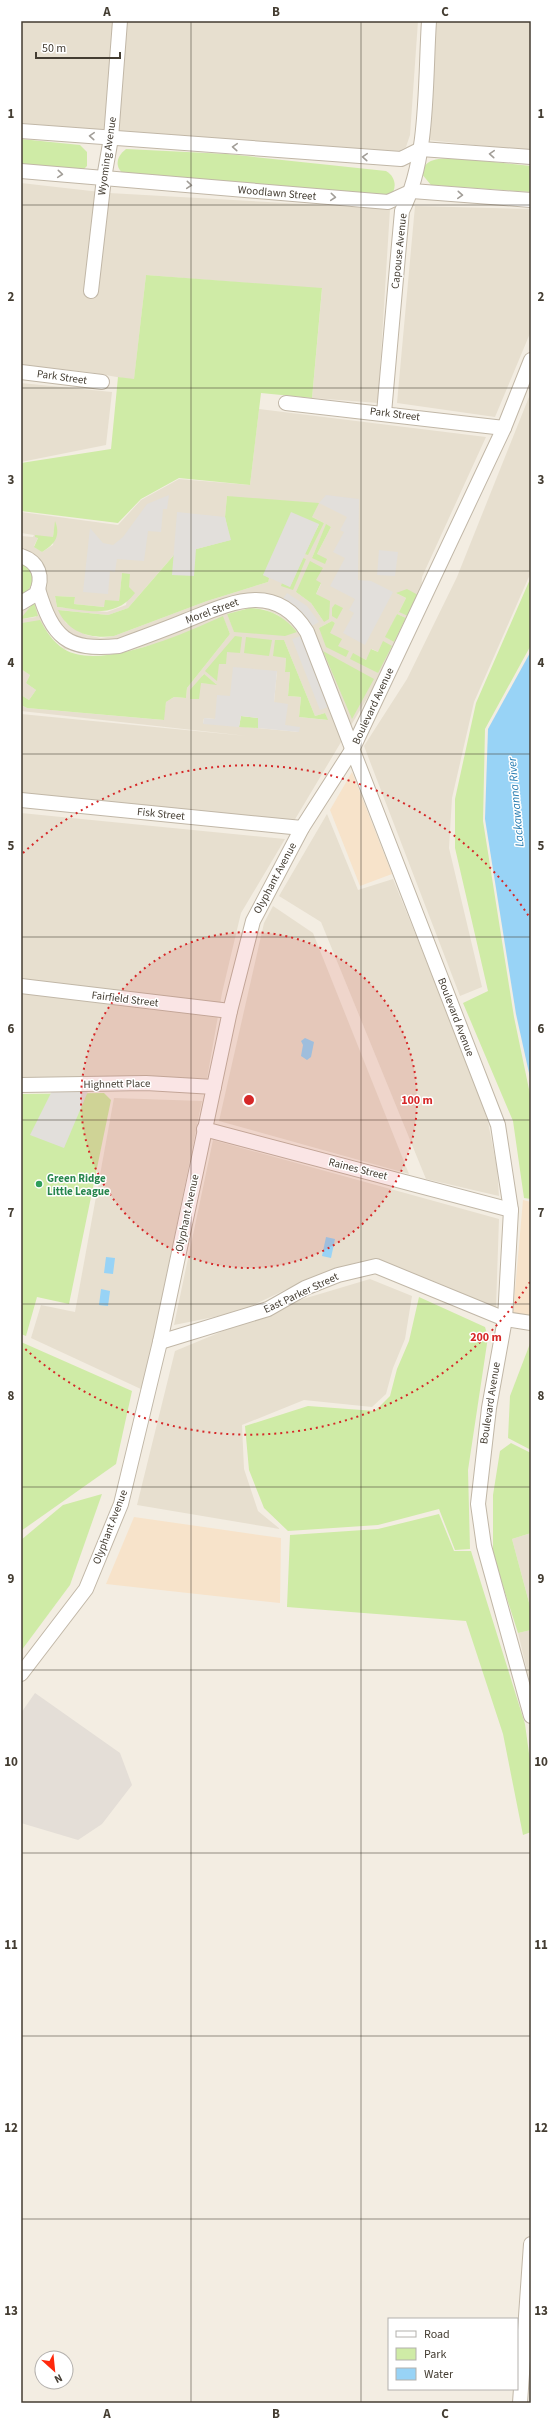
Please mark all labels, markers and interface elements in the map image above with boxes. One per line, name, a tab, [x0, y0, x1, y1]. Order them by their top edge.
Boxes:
text: A	[102, 3, 111, 21]
text: B	[272, 3, 280, 21]
text: C	[441, 3, 449, 21]
scale bar	[36, 34, 120, 60]
text: 50 m	[42, 40, 66, 57]
text: 1	[8, 105, 15, 123]
text: 1	[538, 105, 545, 123]
street label: Wyoming Avenue	[94, 115, 120, 196]
one-way arrow	[89, 132, 95, 141]
one-way arrow	[232, 142, 238, 151]
one-way arrow	[489, 150, 495, 159]
one-way arrow	[362, 152, 368, 161]
one-way arrow	[57, 170, 63, 179]
one-way arrow	[186, 181, 192, 190]
street label: Woodlawn Street	[237, 182, 317, 204]
one-way arrow	[457, 190, 463, 199]
one-way arrow	[330, 193, 336, 202]
street label: Capouse Avenue	[388, 212, 410, 290]
text: 2	[8, 288, 15, 306]
text: 2	[538, 288, 545, 306]
street label: Park Street	[36, 366, 88, 388]
street label: Park Street	[369, 403, 421, 425]
text: 3	[8, 471, 15, 489]
text: 3	[538, 471, 545, 489]
street label: Morel Street	[183, 594, 241, 628]
text: 4	[8, 654, 15, 672]
text: 4	[538, 654, 545, 672]
street label: Boulevard Avenue	[349, 665, 398, 747]
water label: Lackawanna River	[504, 756, 528, 848]
street label: Fisk Street	[136, 804, 186, 824]
text: 5	[8, 837, 15, 855]
text: 5	[538, 837, 545, 855]
street label: Olyphant Avenue	[250, 839, 300, 916]
street label: Boulevard Avenue	[434, 976, 478, 1059]
street label: Fairfield Street	[91, 987, 160, 1011]
text: 6	[8, 1020, 15, 1038]
text: 6	[538, 1020, 545, 1038]
street label: Highnett Place	[83, 1076, 151, 1092]
text: 100 m	[401, 1092, 433, 1109]
centre of rings	[242, 1093, 256, 1107]
street label: Raines Street	[327, 1154, 389, 1184]
place label: Green Ridge Little League	[47, 1171, 110, 1199]
street label: Olyphant Avenue	[171, 1172, 203, 1253]
marker: Green Ridge Little League	[34, 1179, 44, 1189]
text: 7	[8, 1204, 15, 1222]
text: 7	[538, 1204, 545, 1222]
street label: East Parker Street	[261, 1269, 341, 1317]
text: 200 m	[470, 1329, 502, 1346]
street label: Boulevard Avenue	[476, 1360, 504, 1445]
text: 8	[8, 1387, 15, 1405]
text: 8	[538, 1387, 545, 1405]
street label: Olyphant Avenue	[89, 1487, 131, 1566]
text: 9	[8, 1570, 15, 1588]
text: 9	[538, 1570, 545, 1588]
text: 10	[4, 1753, 18, 1771]
text: 10	[534, 1753, 548, 1771]
text: 11	[4, 1936, 18, 1954]
text: 11	[534, 1936, 548, 1954]
text: 12	[4, 2119, 18, 2137]
text: 12	[534, 2119, 548, 2137]
text: 13	[4, 2302, 18, 2320]
text: 13	[534, 2302, 548, 2320]
legend	[388, 2318, 518, 2390]
text: Road	[424, 2326, 450, 2343]
text: Park	[424, 2346, 446, 2363]
north arrow	[34, 2350, 74, 2390]
text: Water	[424, 2366, 454, 2383]
text: N	[52, 2370, 65, 2387]
text: A	[102, 2405, 111, 2423]
text: B	[272, 2405, 280, 2423]
text: C	[441, 2405, 449, 2423]

